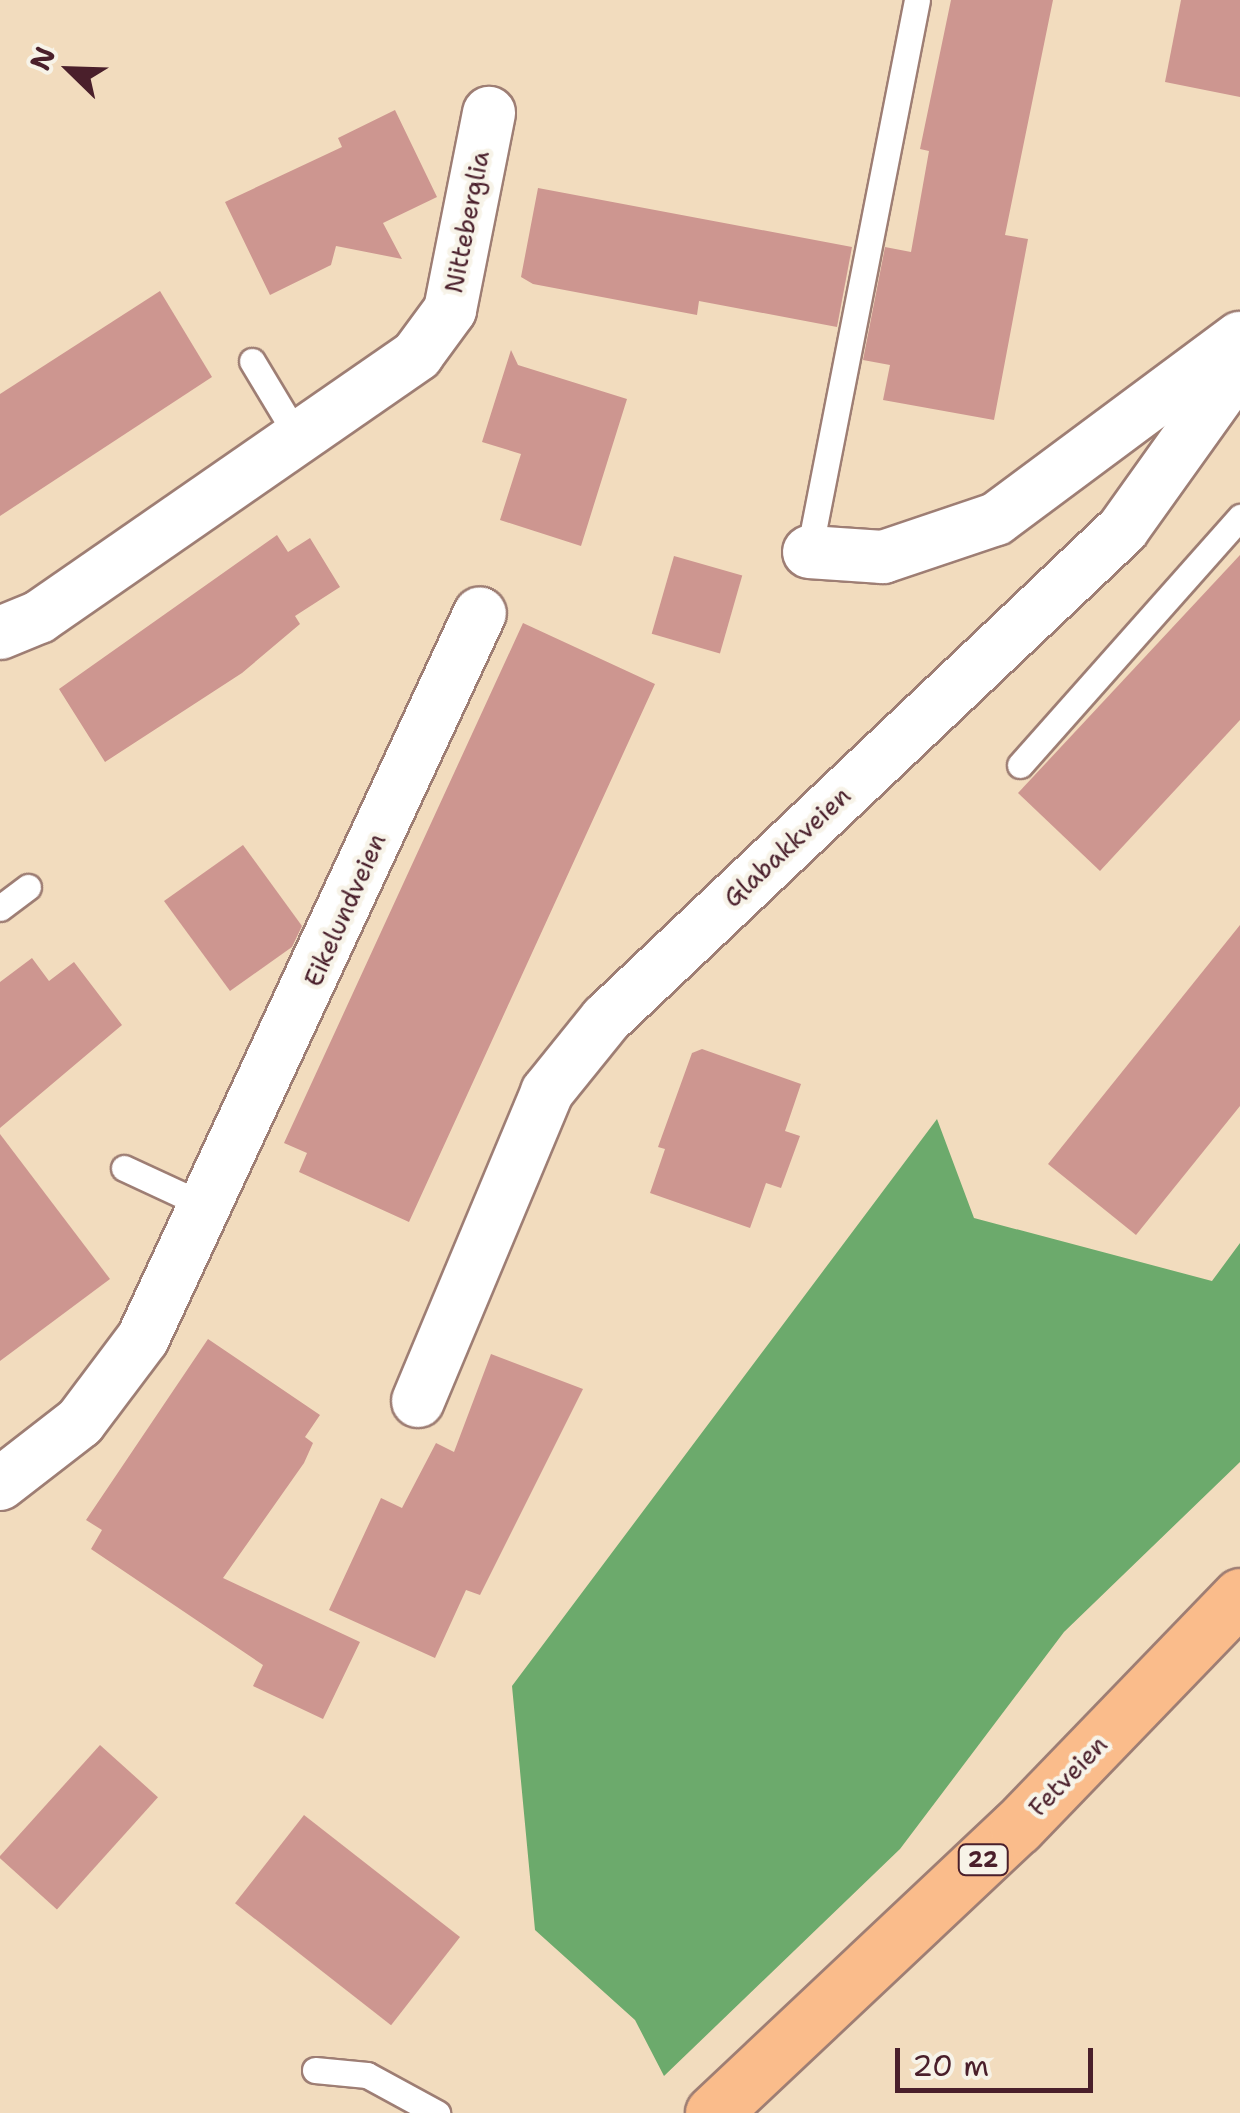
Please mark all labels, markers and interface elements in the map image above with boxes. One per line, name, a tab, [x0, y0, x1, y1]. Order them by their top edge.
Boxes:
north arrow	[20, 20, 120, 120]
text: N	[21, 41, 64, 76]
street label: Nitteberglia	[439, 148, 495, 296]
street label: Glabakkveien	[717, 781, 857, 913]
street label: Eikelundveien	[298, 829, 392, 991]
street label: Fetveien	[1022, 1730, 1114, 1822]
road number: 22	[956, 1843, 1010, 1877]
scale bar	[900, 2028, 1098, 2090]
text: 20 m	[912, 2045, 989, 2086]

